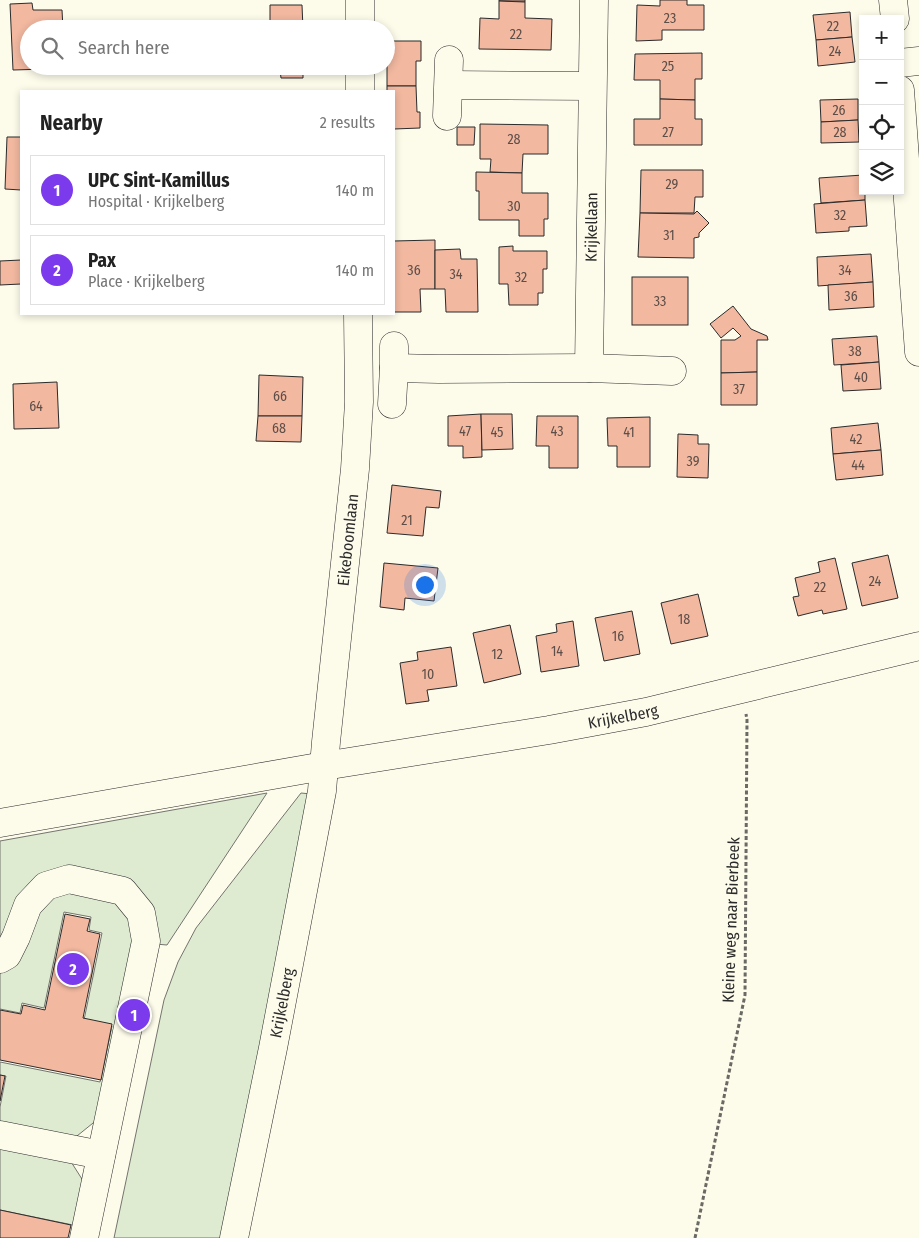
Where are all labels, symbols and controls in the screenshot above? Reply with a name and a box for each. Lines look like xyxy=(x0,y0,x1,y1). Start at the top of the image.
house number: 23 xyxy=(664,10,676,27)
map controls xyxy=(859,15,904,195)
button: + xyxy=(859,15,904,60)
house number: 22 xyxy=(827,18,839,35)
search box xyxy=(20,20,395,75)
house number: 22 xyxy=(510,26,522,43)
icon: search xyxy=(38,34,66,62)
text: Search here xyxy=(78,36,170,59)
house number: 24 xyxy=(829,43,842,60)
house number: 25 xyxy=(662,58,674,75)
button: − xyxy=(859,60,904,105)
house number: 26 xyxy=(832,102,846,119)
button: locate xyxy=(859,105,904,150)
text: Nearby xyxy=(40,110,102,136)
text: 2 results xyxy=(320,113,375,132)
house number: 27 xyxy=(662,124,674,141)
house number: 28 xyxy=(833,124,847,141)
house number: 28 xyxy=(507,131,521,148)
button: layers xyxy=(859,150,904,195)
text: UPC Sint-Kamillus xyxy=(88,169,229,192)
house number: 29 xyxy=(666,176,679,193)
text: 1 xyxy=(54,181,60,200)
text: 140 m xyxy=(336,181,374,200)
text: Hospital · Krijkelberg xyxy=(88,192,224,211)
street label: Krijkellaan xyxy=(581,192,601,262)
house number: 30 xyxy=(507,198,521,215)
house number: 32 xyxy=(834,207,846,224)
house number: 31 xyxy=(663,227,675,244)
text: Pax xyxy=(88,249,116,272)
text: 2 xyxy=(53,261,61,280)
text: 140 m xyxy=(336,261,374,280)
house number: 36 xyxy=(407,262,421,279)
house number: 34 xyxy=(838,262,852,279)
house number: 34 xyxy=(449,266,463,283)
house number: 32 xyxy=(515,269,527,286)
text: Place · Krijkelberg xyxy=(88,272,204,291)
house number: 36 xyxy=(844,288,858,305)
house number: 33 xyxy=(654,293,666,310)
house number: 38 xyxy=(848,343,862,360)
house number: 40 xyxy=(854,369,868,386)
house number: 37 xyxy=(733,381,745,398)
house number: 66 xyxy=(273,388,287,405)
house number: 64 xyxy=(29,398,43,415)
house number: 68 xyxy=(272,420,286,437)
house number: 47 xyxy=(459,423,471,440)
house number: 43 xyxy=(551,423,563,440)
house number: 45 xyxy=(490,424,504,441)
house number: 41 xyxy=(623,424,635,441)
house number: 42 xyxy=(850,431,862,448)
house number: 39 xyxy=(687,453,700,470)
house number: 44 xyxy=(851,457,865,474)
street label: Eikeboomlaan xyxy=(333,493,362,587)
house number: 21 xyxy=(401,512,413,529)
your location xyxy=(412,572,438,598)
house number: 24 xyxy=(869,573,882,590)
house number: 22 xyxy=(814,579,826,596)
house number: 18 xyxy=(678,611,690,628)
house number: 16 xyxy=(612,628,624,645)
house number: 14 xyxy=(551,643,563,660)
house number: 12 xyxy=(491,646,503,663)
house number: 10 xyxy=(422,666,434,683)
street label: Krijkelberg xyxy=(586,700,660,732)
street label: Kleine weg naar Bierbeek xyxy=(719,836,743,1003)
pin: 2 xyxy=(57,950,89,988)
street label: Krijkelberg xyxy=(266,966,298,1039)
pin: 1 xyxy=(118,996,150,1034)

